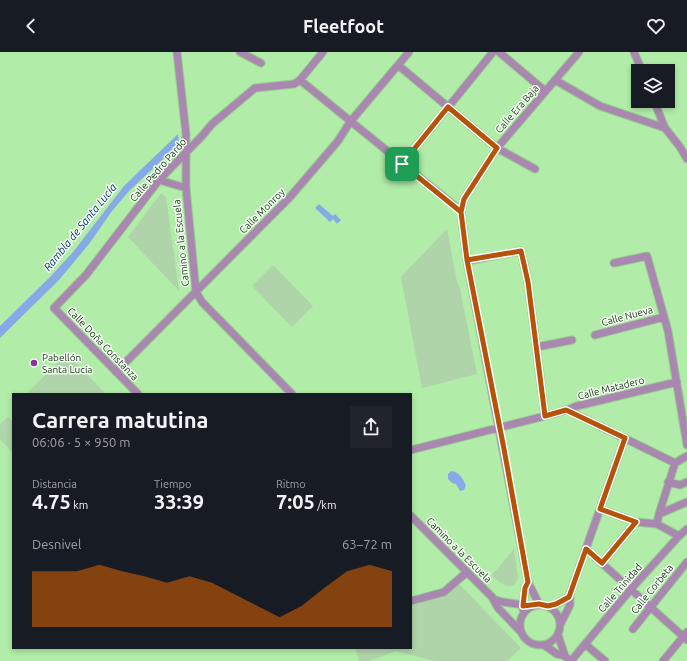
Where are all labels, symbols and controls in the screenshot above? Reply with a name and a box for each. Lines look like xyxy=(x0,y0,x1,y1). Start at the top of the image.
icon: back xyxy=(20,15,42,37)
icon: heart xyxy=(645,15,667,37)
text: Fleetfoot xyxy=(303,16,384,36)
map controls xyxy=(631,64,675,108)
button: layers xyxy=(631,64,675,108)
street label: Calle Era Baja xyxy=(493,83,541,135)
street label: Calle Pedro Pardo xyxy=(128,136,188,204)
pin xyxy=(385,147,419,181)
icon: arrive xyxy=(391,153,413,175)
water label: Rambla de Santa Lucía xyxy=(41,181,119,273)
street label: Calle Monroy xyxy=(237,186,287,236)
street label: Camino a la Escuela xyxy=(171,199,191,287)
street label: Calle Nueva xyxy=(600,304,654,328)
street label: Calle Doña Constanza xyxy=(65,305,141,383)
place label: Pabellón Santa Lucía xyxy=(42,352,92,375)
marker: Pabellón Santa Lucía xyxy=(29,358,39,368)
street label: Calle Matadero xyxy=(577,374,646,402)
button: share xyxy=(350,406,392,448)
text: Carrera matutina xyxy=(32,407,208,432)
text: 06:06 · 5 × 950 m xyxy=(32,435,131,449)
text: Distancia xyxy=(32,478,77,490)
text: Tiempo xyxy=(154,478,191,490)
text: Ritmo xyxy=(276,478,306,490)
text: 4.75 xyxy=(32,490,71,513)
text: 33:39 xyxy=(154,490,204,513)
text: 7:05 xyxy=(276,490,315,513)
text: km xyxy=(71,499,88,511)
text: /km xyxy=(315,499,336,511)
street label: Camino a la Escuela xyxy=(424,515,494,585)
text: Desnivel xyxy=(32,537,81,551)
text: 63–72 m xyxy=(342,537,392,551)
street label: Calle Trinidad xyxy=(596,561,644,615)
street label: Calle Corbeta xyxy=(629,562,675,616)

